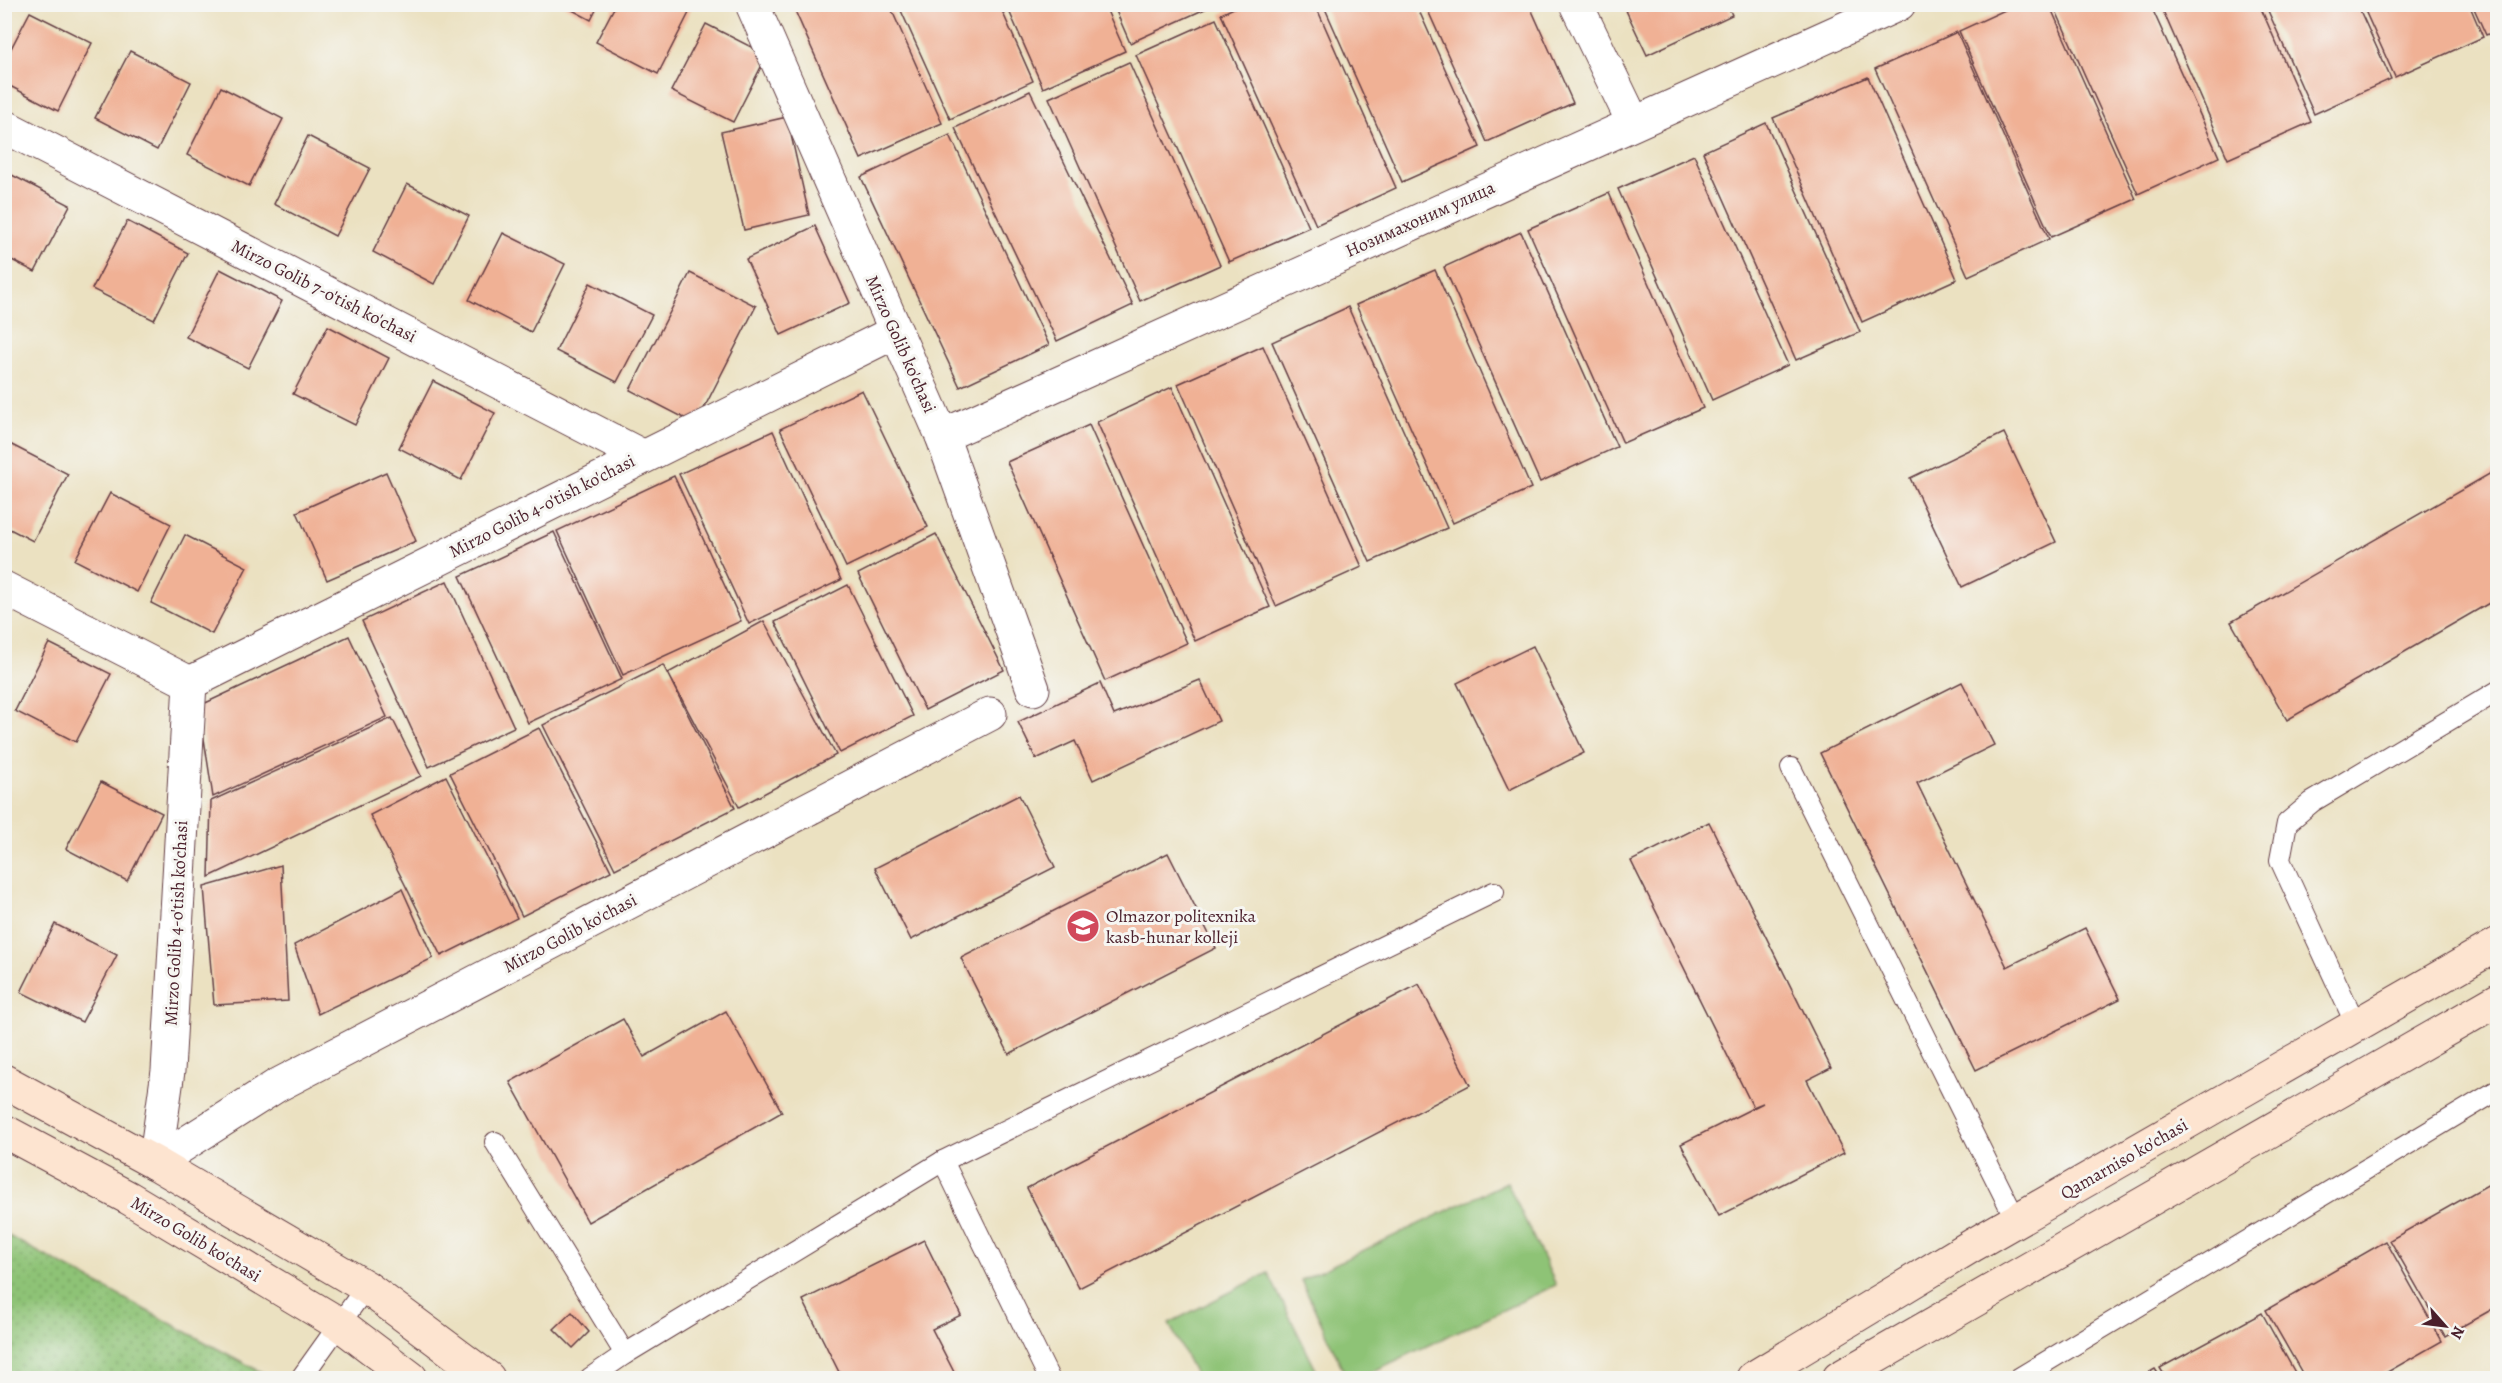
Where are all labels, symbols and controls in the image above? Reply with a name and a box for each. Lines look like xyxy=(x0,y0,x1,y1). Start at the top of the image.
street label: Нозимахоним улица xyxy=(1342,175,1499,263)
street label: Mirzo Golib 7-o'tish ko'chasi xyxy=(227,234,421,348)
street label: Mirzo Golib ko'chasi xyxy=(860,271,942,417)
street label: Mirzo Golib 4-o'tish ko'chasi xyxy=(445,449,639,563)
street label: Mirzo Golib 4-o'tish ko'chasi xyxy=(159,820,193,1026)
street label: Mirzo Golib ko'chasi xyxy=(499,888,641,978)
place label: Оlmazor politexnika kasb-hunar kolleji xyxy=(1106,904,1257,949)
school or university icon: Оlmazor politexnika kasb-hunar kolleji xyxy=(1065,908,1101,944)
street label: Qamarniso ko'chasi xyxy=(2056,1113,2192,1205)
street label: Mirzo Golib ko'chasi xyxy=(126,1191,266,1287)
north arrow xyxy=(2415,1296,2475,1356)
text: N xyxy=(2445,1322,2470,1343)

